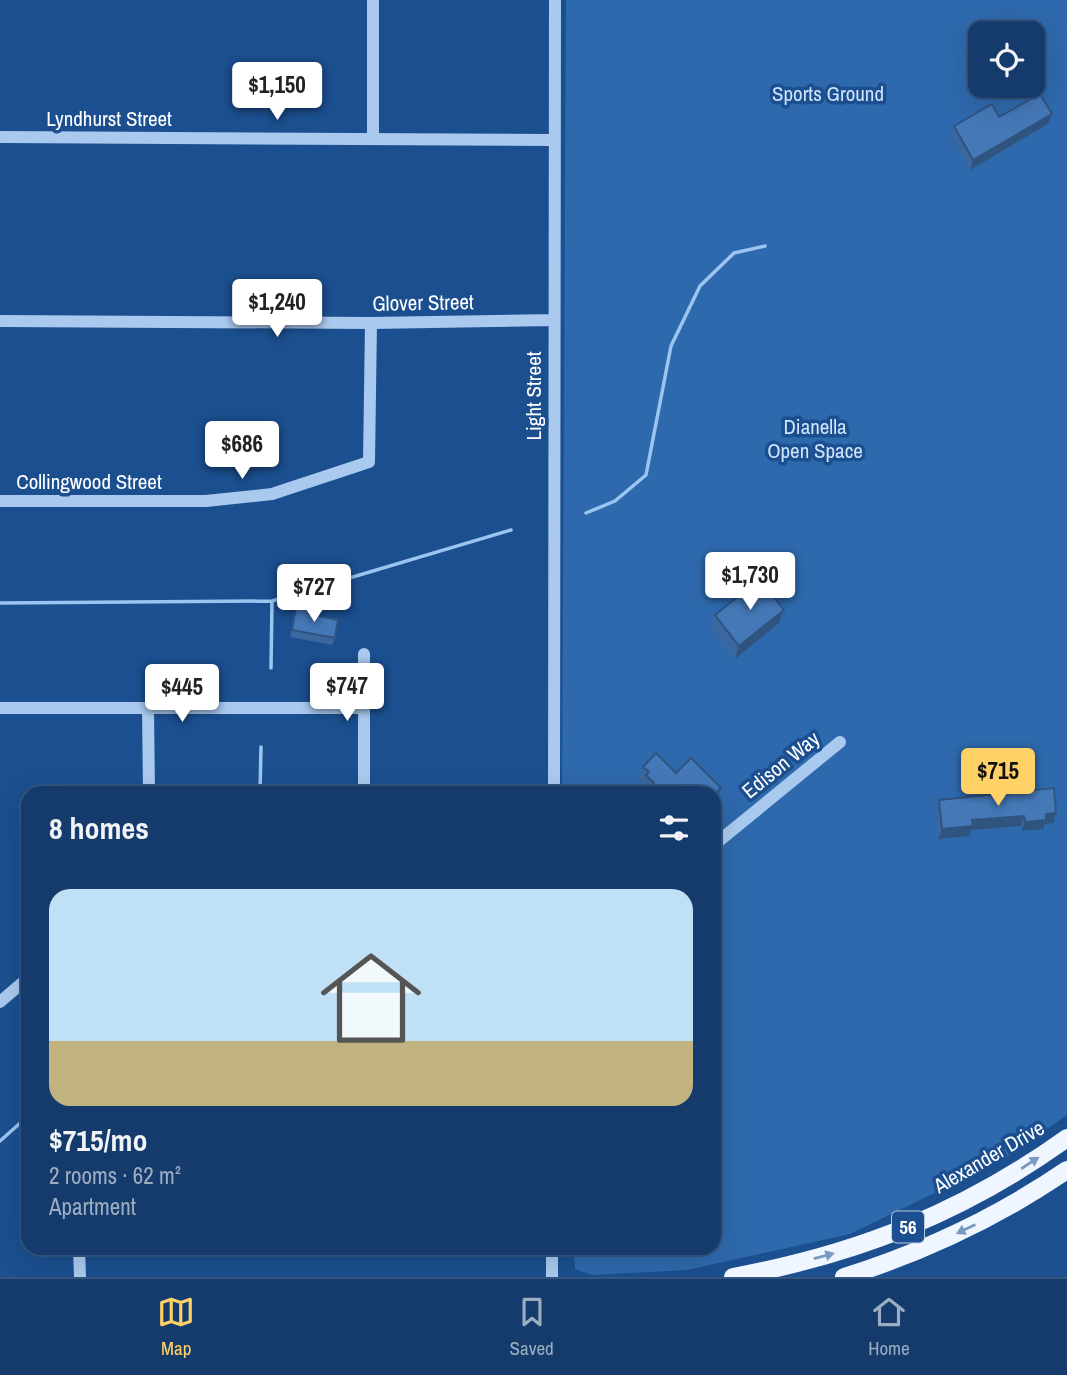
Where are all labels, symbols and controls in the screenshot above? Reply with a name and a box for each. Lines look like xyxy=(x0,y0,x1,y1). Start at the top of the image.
map controls xyxy=(968,21,1045,98)
button: locate xyxy=(968,21,1045,98)
pin: $1,150 xyxy=(220,62,334,122)
text: $1,150 xyxy=(248,69,306,100)
park label: Sports Ground xyxy=(772,79,884,108)
street label: Lyndhurst Street xyxy=(46,104,172,133)
pin: $1,240 xyxy=(220,280,334,339)
text: $1,240 xyxy=(248,286,306,317)
street label: Glover Street xyxy=(372,287,474,318)
street label: Light Street xyxy=(519,351,548,441)
park label: Dianella Open Space xyxy=(767,412,863,465)
pin: $686 xyxy=(201,421,283,481)
text: $686 xyxy=(221,428,263,459)
street label: Collingwood Street xyxy=(16,467,162,496)
pin: $1,730 xyxy=(693,552,807,612)
text: $1,730 xyxy=(721,559,779,590)
pin: $727 xyxy=(273,564,355,624)
text: $727 xyxy=(293,571,335,602)
pin: $445 xyxy=(141,664,223,724)
pin: $747 xyxy=(306,664,388,723)
text: $747 xyxy=(326,670,368,701)
text: $445 xyxy=(161,671,203,702)
street label: Edison Way xyxy=(736,724,826,805)
pin: $715 xyxy=(957,748,1039,808)
text: $715 xyxy=(977,755,1019,786)
text: 8 homes xyxy=(49,808,149,848)
icon: filters xyxy=(655,809,693,847)
icon: home xyxy=(308,935,434,1061)
street label: Alexander Drive xyxy=(927,1113,1049,1200)
text: $715/mo xyxy=(49,1120,147,1160)
one-way arrow xyxy=(1020,1157,1040,1170)
text: 2 rooms · 62 m² xyxy=(49,1160,181,1191)
text: Apartment xyxy=(49,1191,136,1222)
road number: 56 xyxy=(892,1212,924,1242)
one-way arrow xyxy=(956,1223,976,1234)
one-way arrow xyxy=(813,1251,834,1261)
tab: Map xyxy=(157,1293,195,1361)
tab: Saved xyxy=(510,1293,554,1361)
tab: Home xyxy=(868,1293,910,1361)

